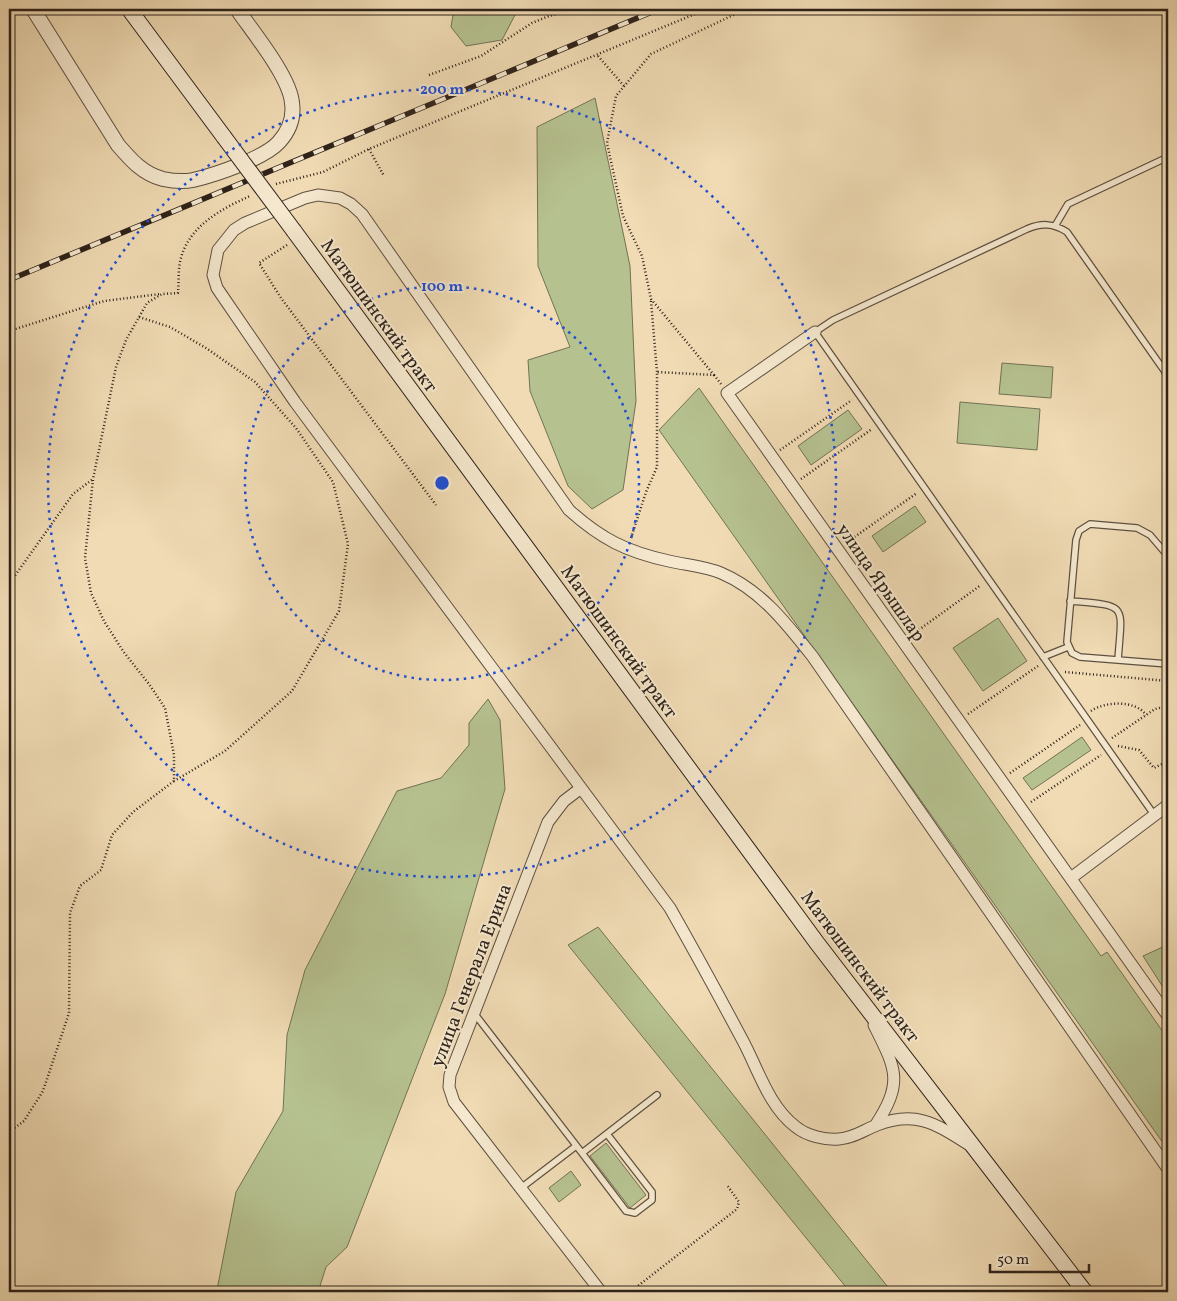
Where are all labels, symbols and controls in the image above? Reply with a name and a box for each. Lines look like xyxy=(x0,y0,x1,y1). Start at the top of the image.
text: 200 m xyxy=(420,80,464,101)
street label: Матюшинский тракт xyxy=(314,234,443,398)
text: 100 m xyxy=(421,277,464,298)
centre of rings xyxy=(433,474,451,492)
street label: улица Ярышлар xyxy=(830,519,931,648)
street label: Матюшинский тракт xyxy=(554,560,683,724)
street label: улица Генерала Ерина xyxy=(425,880,519,1071)
street label: Матюшинский тракт xyxy=(794,886,925,1049)
scale bar xyxy=(990,1241,1088,1273)
text: 50 m xyxy=(997,1250,1029,1271)

